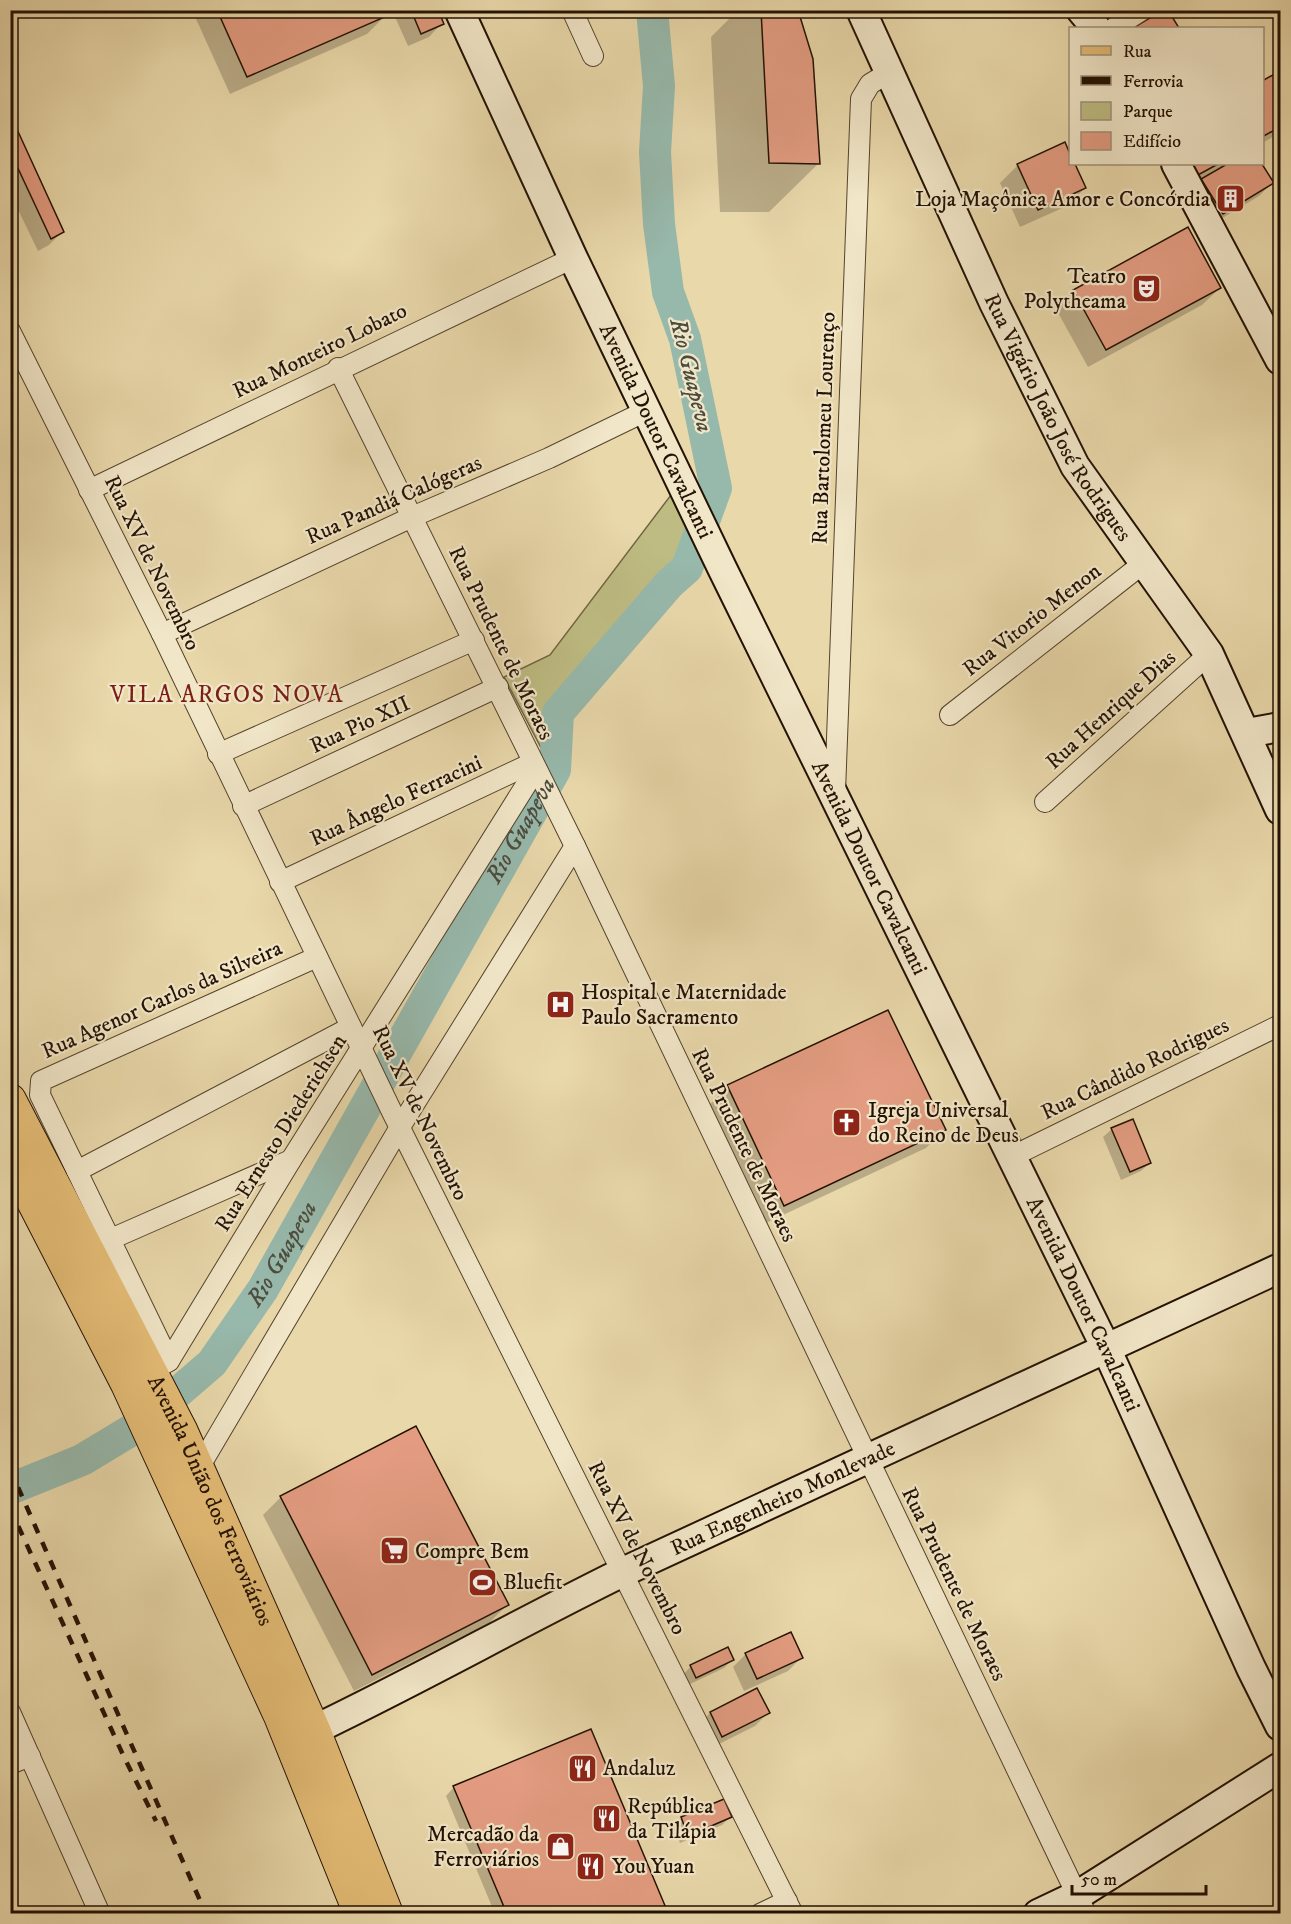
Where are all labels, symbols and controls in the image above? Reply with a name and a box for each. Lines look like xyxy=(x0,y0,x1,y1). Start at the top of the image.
legend xyxy=(1069,27,1264,165)
text: Rua xyxy=(1123,41,1152,63)
text: Ferrovia xyxy=(1123,71,1184,93)
text: Parque xyxy=(1123,101,1173,123)
text: Edifício xyxy=(1123,131,1181,153)
building icon: Loja Maçônica Amor e Concórdia xyxy=(1215,183,1247,215)
place label: Loja Maçônica Amor e Concórdia xyxy=(915,186,1211,213)
place label: Teatro Polytheama xyxy=(1023,263,1127,315)
theatre icon: Teatro Polytheama xyxy=(1131,273,1163,305)
street label: Rua Vigário João José Rodrigues xyxy=(978,289,1138,547)
street label: Rua Monteiro Lobato xyxy=(228,297,412,405)
street label: Rua Bartolomeu Lourenço xyxy=(806,311,842,545)
water label: Rio Guapeva xyxy=(662,314,720,435)
street label: Avenida Doutor Cavalcanti xyxy=(593,319,719,543)
street label: Rua Pandiá Calógeras xyxy=(302,449,486,551)
street label: Rua XV de Novembro xyxy=(98,471,206,655)
street label: Rua Prudente de Moraes xyxy=(442,542,560,744)
street label: Rua Vitorio Menon xyxy=(957,557,1107,682)
street label: Rua Henrique Dias xyxy=(1040,644,1182,776)
district label: VILA ARGOS NOVA xyxy=(109,680,344,710)
street label: Rua Pio XII xyxy=(306,690,414,760)
street label: Rua Ângelo Ferracini xyxy=(305,748,486,853)
street label: Avenida Doutor Cavalcanti xyxy=(805,756,934,979)
water label: Rio Guapeva xyxy=(479,773,562,890)
street label: Rua Agenor Carlos da Silveira xyxy=(38,935,287,1065)
place label: Hospital e Maternidade Paulo Sacramento xyxy=(581,979,787,1031)
hospital icon: Hospital e Maternidade Paulo Sacramento xyxy=(544,989,576,1021)
street label: Rua Cândido Rodrigues xyxy=(1037,1012,1233,1126)
street label: Rua XV de Novembro xyxy=(366,1021,474,1205)
street label: Rua Ernesto Diederichsen xyxy=(209,1029,353,1237)
street label: Rua Prudente de Moraes xyxy=(685,1044,803,1246)
place label: Igreja Universal do Reino de Deus xyxy=(868,1097,1019,1149)
church icon: Igreja Universal do Reino de Deus xyxy=(831,1107,863,1139)
street label: Avenida Doutor Cavalcanti xyxy=(1020,1192,1147,1416)
water label: Rio Guapeva xyxy=(240,1196,324,1314)
street label: Avenida União dos Ferroviários xyxy=(141,1371,280,1630)
street label: Rua Engenheiro Monlevade xyxy=(666,1435,899,1562)
street label: Rua XV de Novembro xyxy=(582,1457,692,1639)
street label: Rua Prudente de Moraes xyxy=(895,1483,1013,1685)
supermarket icon: Compre Bem xyxy=(378,1535,410,1567)
place label: Compre Bem xyxy=(415,1538,529,1565)
sports icon: Bluefit xyxy=(466,1566,498,1598)
place label: Bluefit xyxy=(503,1569,563,1596)
restaurant icon: Andaluz xyxy=(566,1752,598,1784)
place label: Andaluz xyxy=(603,1755,676,1782)
place label: República da Tilápia xyxy=(627,1793,717,1845)
restaurant icon: República da Tilápia xyxy=(590,1803,622,1835)
place label: Mercadão da Ferroviários xyxy=(427,1821,540,1873)
shop icon: Mercadão da Ferroviários xyxy=(544,1831,576,1863)
restaurant icon: You Yuan xyxy=(575,1850,607,1882)
place label: You Yuan xyxy=(612,1853,695,1880)
scale bar xyxy=(1072,1858,1206,1896)
text: 50 m xyxy=(1081,1869,1117,1891)

